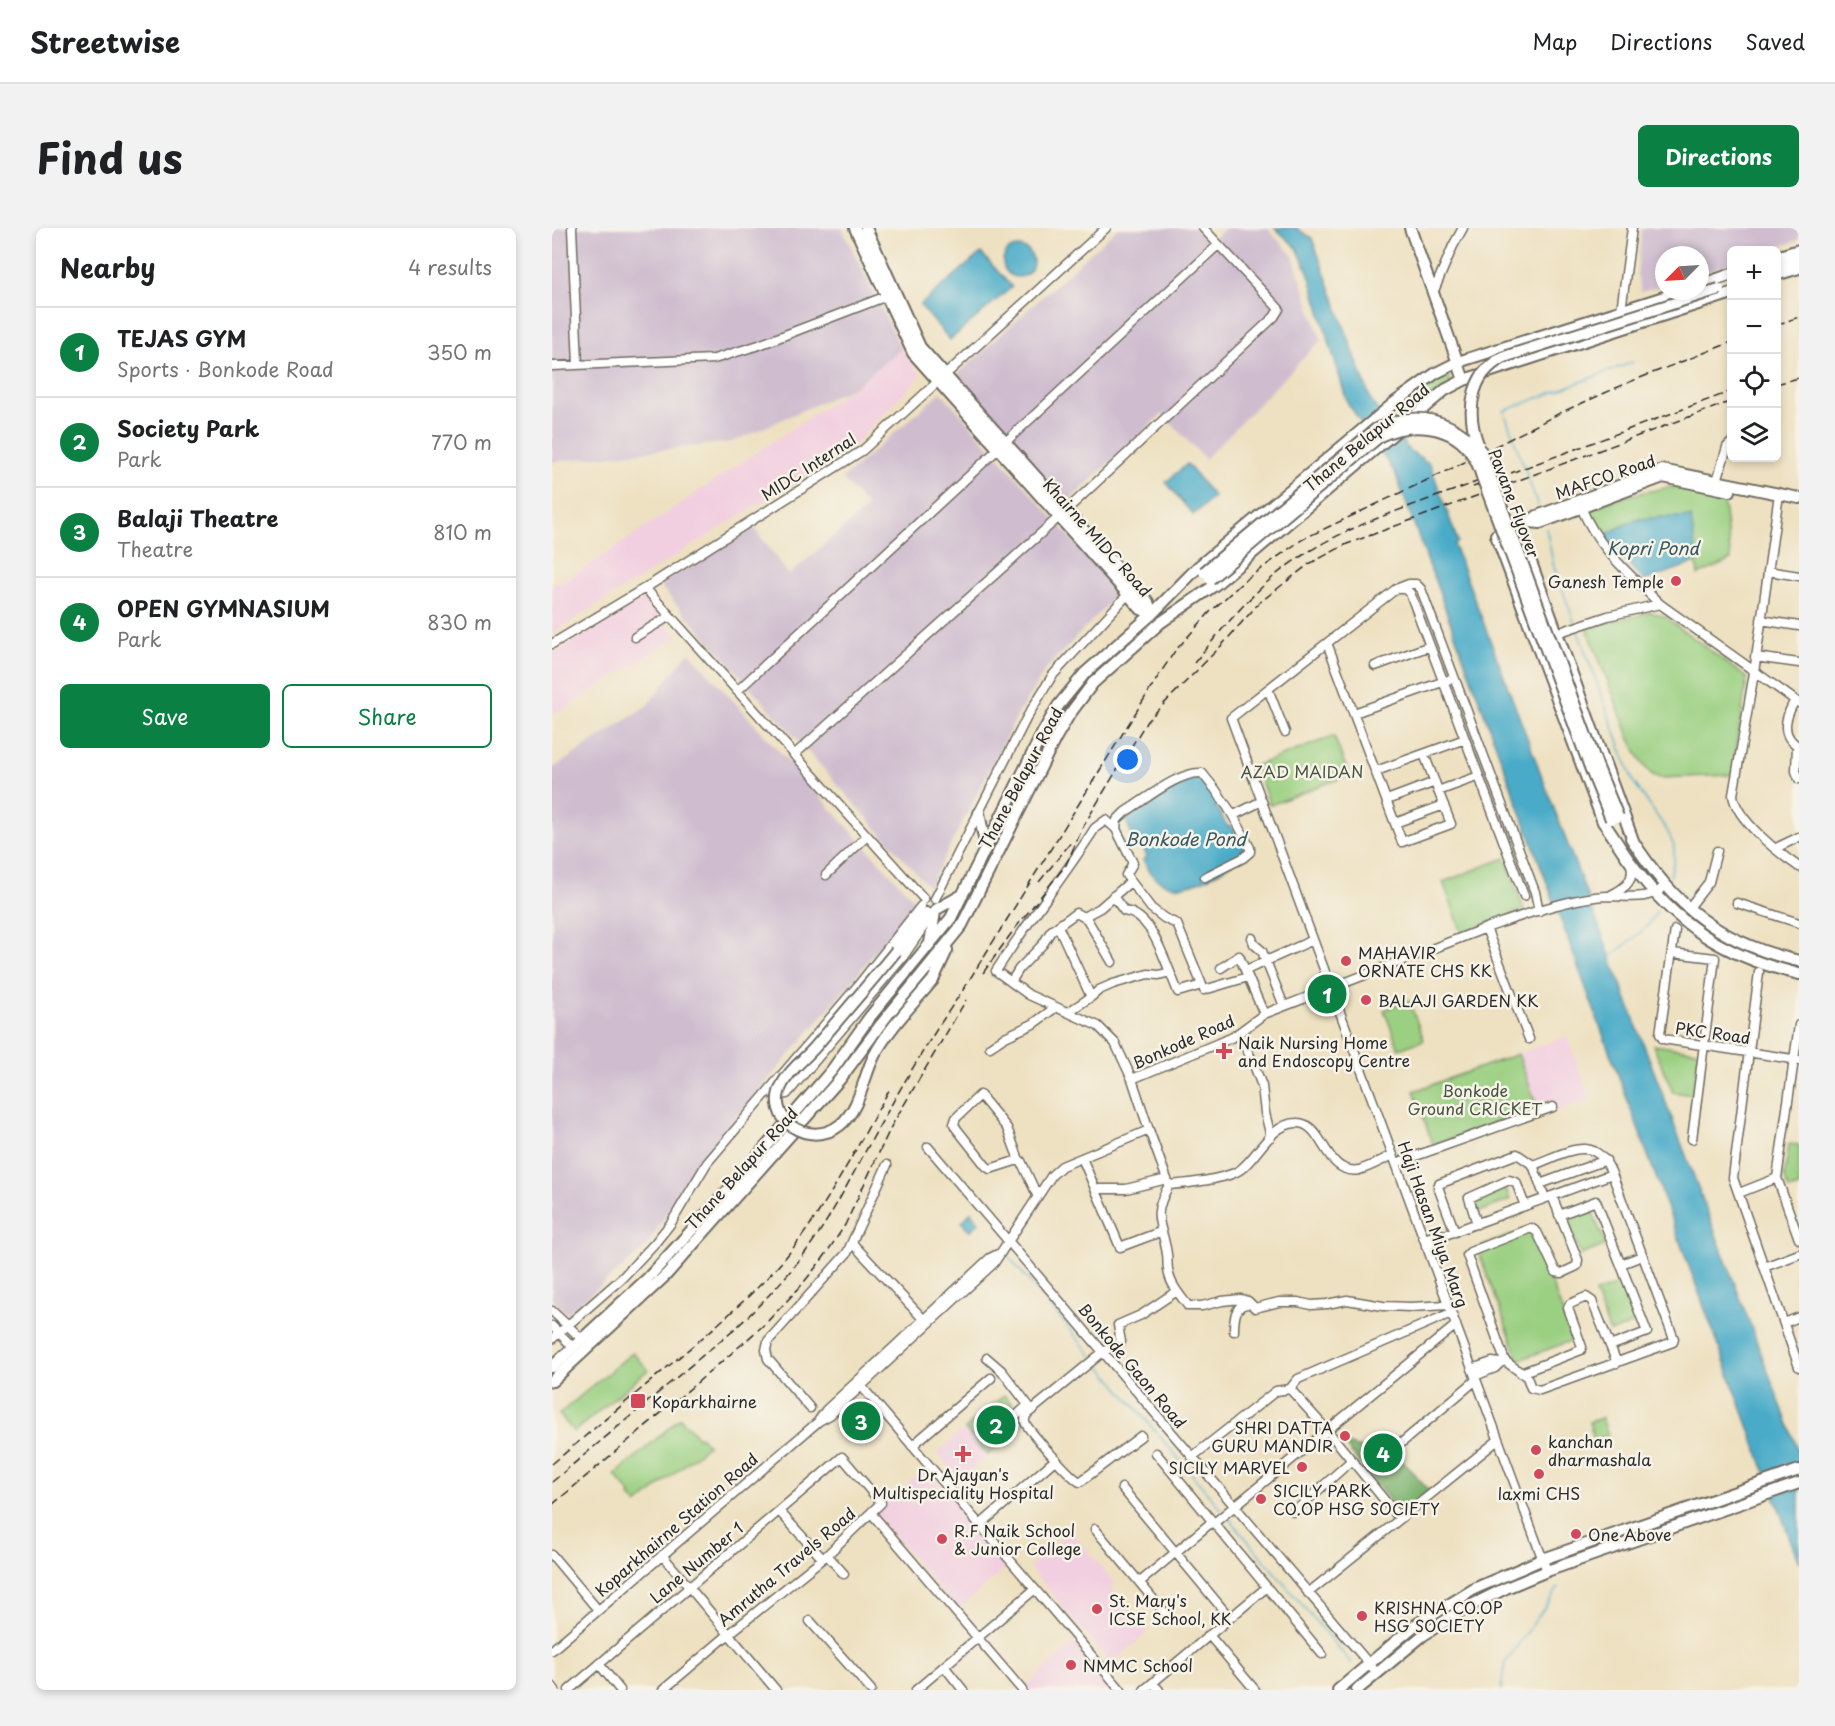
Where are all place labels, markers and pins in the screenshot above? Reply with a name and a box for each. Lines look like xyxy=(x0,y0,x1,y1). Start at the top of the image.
place label: Ganesh Temple xyxy=(1548,569,1664,593)
marker: Ganesh Temple xyxy=(1669,574,1683,588)
place label: MAHAVIR ORNATE CHS KK xyxy=(1358,940,1492,982)
marker: MAHAVIR ORNATE CHS KK xyxy=(1339,954,1353,968)
pin: 1 xyxy=(1308,972,1346,1017)
place label: BALAJI GARDEN KK xyxy=(1378,988,1539,1012)
marker: BALAJI GARDEN KK xyxy=(1359,993,1373,1007)
place label: Naik Nursing Home and Endoscopy Centre xyxy=(1238,1030,1410,1072)
marker: Naik Nursing Home and Endoscopy Centre xyxy=(1215,1042,1233,1060)
place label: Koparkhairne xyxy=(652,1389,757,1413)
marker: Koparkhairne xyxy=(629,1392,647,1410)
pin: 3 xyxy=(842,1398,880,1444)
pin: 2 xyxy=(976,1402,1016,1448)
place label: SHRI DATTA GURU MANDIR xyxy=(1211,1415,1333,1457)
marker: SHRI DATTA GURU MANDIR xyxy=(1338,1429,1352,1443)
place label: kanchan dharmashala xyxy=(1548,1429,1651,1471)
pin: 4 xyxy=(1364,1430,1402,1476)
marker: kanchan dharmashala xyxy=(1529,1443,1543,1457)
marker: Dr Ajayan's Multispeciality Hospital xyxy=(954,1445,972,1463)
place label: SICILY MARVEL xyxy=(1168,1455,1290,1479)
marker: SICILY MARVEL xyxy=(1295,1460,1309,1474)
place label: Dr Ajayan's Multispeciality Hospital xyxy=(872,1462,1054,1504)
marker: laxmi CHS xyxy=(1532,1467,1546,1481)
place label: SICILY PARK CO.OP HSG SOCIETY xyxy=(1273,1478,1440,1520)
place label: laxmi CHS xyxy=(1498,1481,1580,1505)
marker: SICILY PARK CO.OP HSG SOCIETY xyxy=(1254,1492,1268,1506)
place label: R.F Naik School & Junior College xyxy=(954,1518,1082,1560)
place label: One Above xyxy=(1588,1522,1671,1546)
marker: One Above xyxy=(1569,1527,1583,1541)
marker: R.F Naik School & Junior College xyxy=(935,1532,949,1546)
place label: St. Mary's ICSE School, KK xyxy=(1109,1588,1231,1630)
place label: KRISHNA CO.OP HSG SOCIETY xyxy=(1374,1595,1503,1637)
marker: St. Mary's ICSE School, KK xyxy=(1090,1602,1104,1616)
marker: KRISHNA CO.OP HSG SOCIETY xyxy=(1355,1609,1369,1623)
place label: NMMC School xyxy=(1083,1653,1193,1677)
marker: NMMC School xyxy=(1064,1658,1078,1672)

